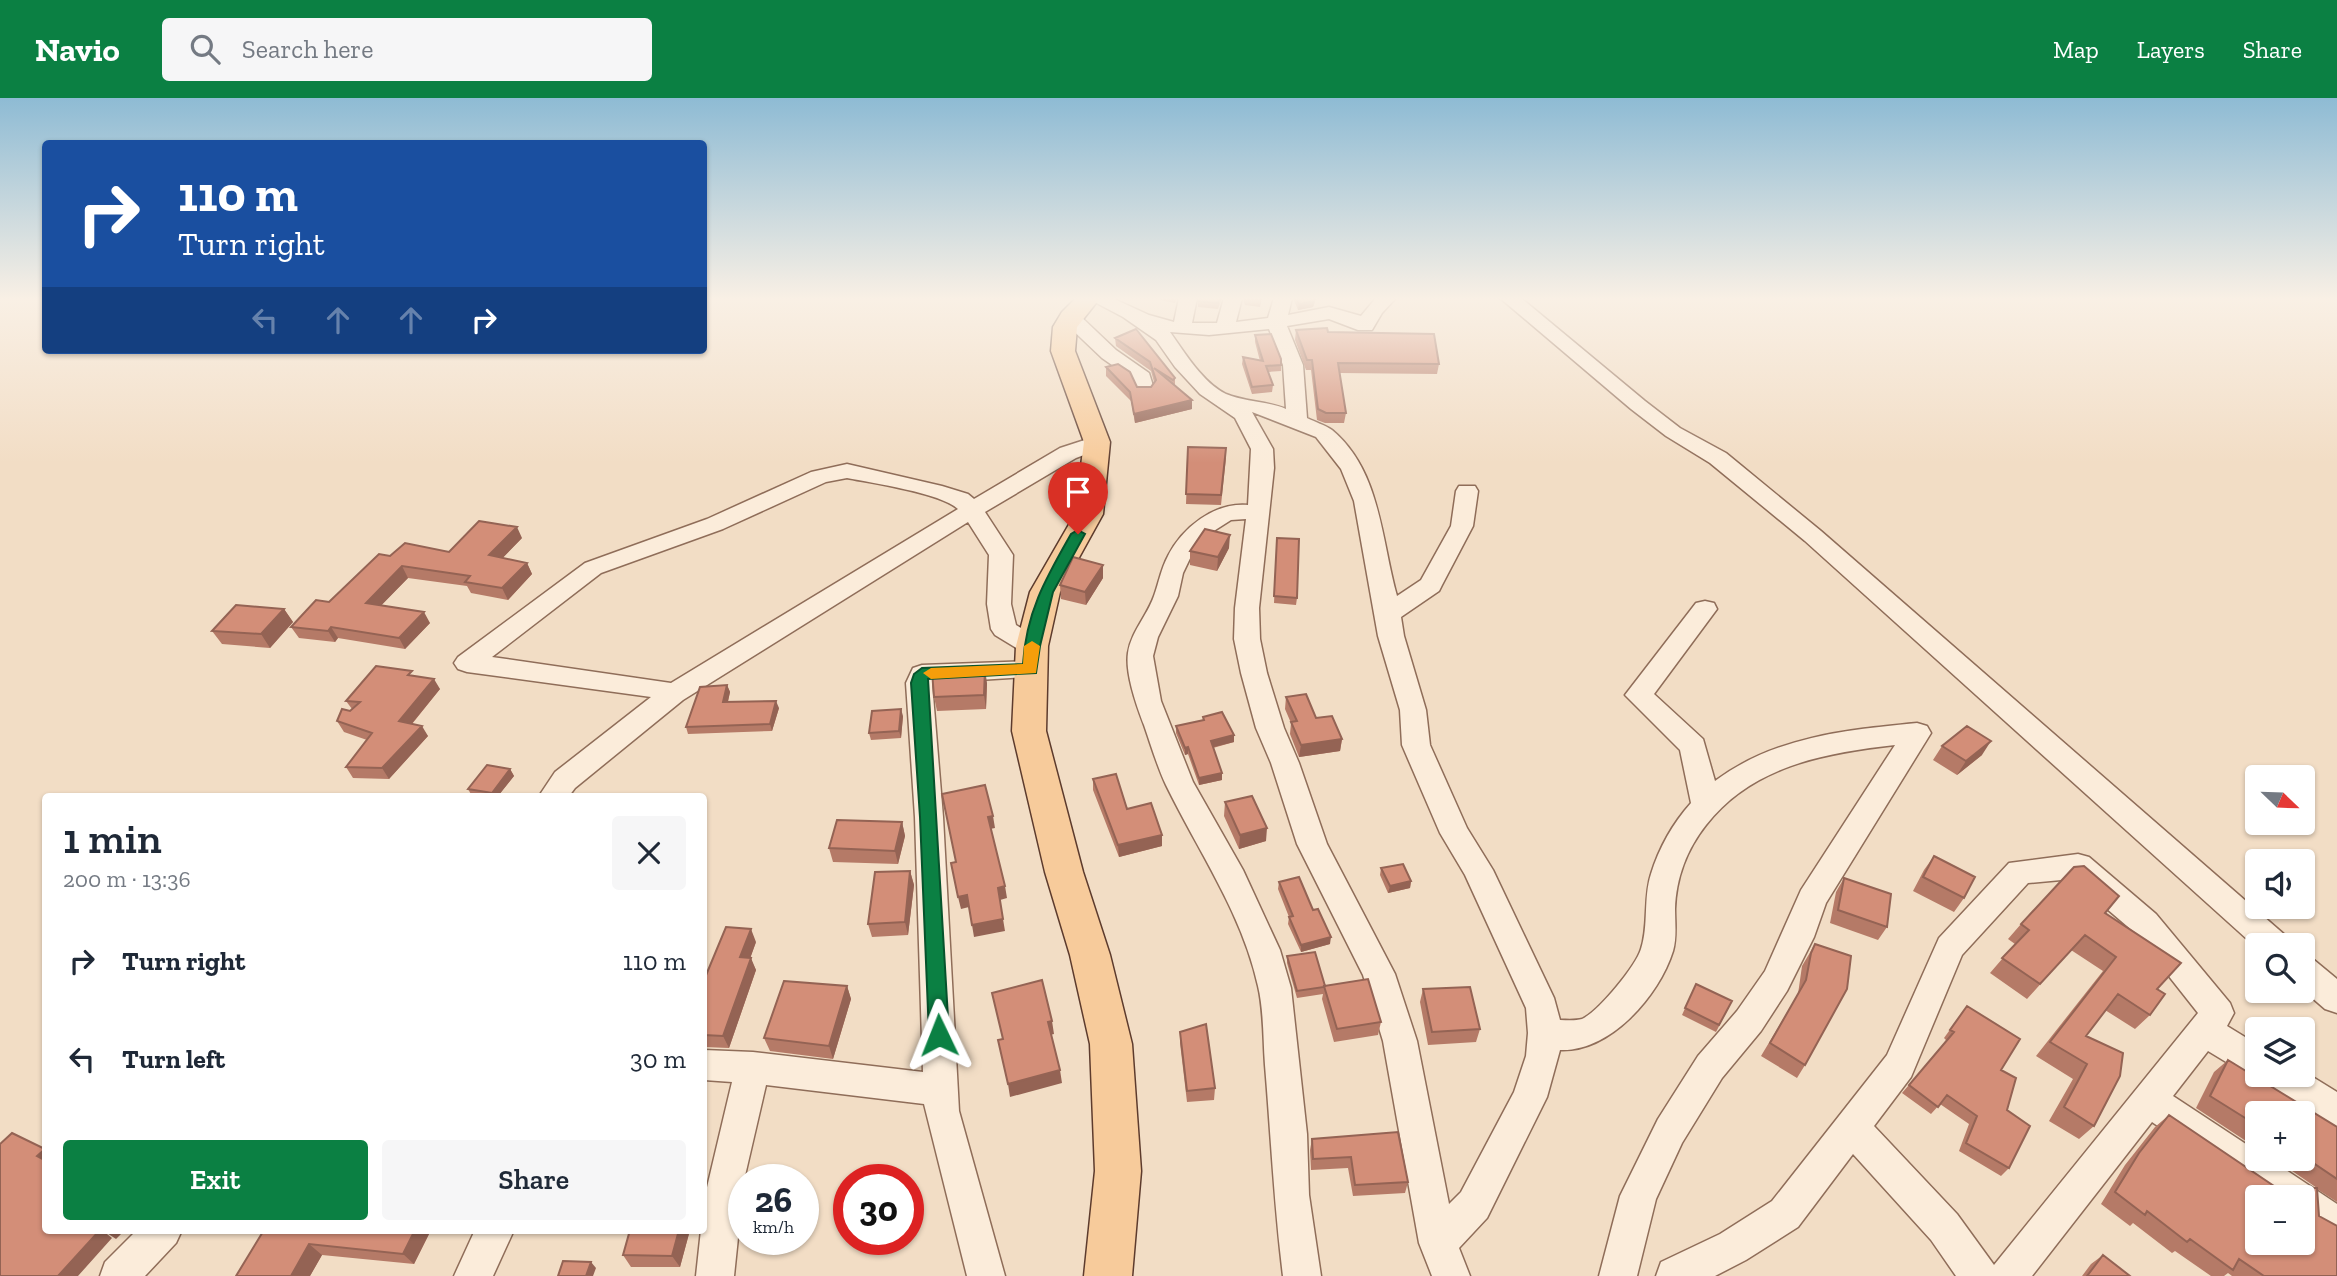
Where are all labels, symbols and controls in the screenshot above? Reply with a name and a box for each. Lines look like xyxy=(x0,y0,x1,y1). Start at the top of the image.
search box xyxy=(162,18,652,81)
text: Navio xyxy=(35,30,120,69)
icon: search xyxy=(186,30,224,68)
text: Search here xyxy=(242,33,374,65)
text: Map xyxy=(2053,35,2099,64)
text: Layers xyxy=(2137,35,2205,64)
text: Share xyxy=(2243,35,2302,64)
text: 110 m xyxy=(178,165,298,224)
icon: right xyxy=(63,168,154,259)
text: Turn right xyxy=(178,225,325,263)
icon: left xyxy=(246,301,284,339)
icon: ahead xyxy=(319,301,357,339)
icon: ahead xyxy=(392,301,430,339)
icon: right xyxy=(465,301,503,339)
pin xyxy=(1048,462,1108,534)
icon: arrive xyxy=(1059,473,1097,511)
north arrow xyxy=(2245,765,2315,835)
map controls xyxy=(2245,765,2315,1255)
text: 1 min xyxy=(63,813,162,864)
button: close xyxy=(612,816,686,890)
button: sound xyxy=(2245,849,2315,919)
text: 200 m · 13:36 xyxy=(63,865,191,893)
button: search xyxy=(2245,933,2315,1003)
icon: right xyxy=(63,942,101,980)
text: Turn right xyxy=(122,945,245,977)
text: 110 m xyxy=(623,945,686,977)
position arrow xyxy=(902,998,976,1072)
button: layers xyxy=(2245,1017,2315,1087)
icon: left xyxy=(63,1040,101,1078)
text: Turn left xyxy=(122,1043,225,1075)
text: 30 m xyxy=(630,1043,686,1075)
button: + xyxy=(2245,1101,2315,1171)
button: Exit xyxy=(63,1140,368,1220)
button: Share xyxy=(382,1140,686,1220)
speed limit sign: 30 xyxy=(833,1164,924,1255)
text: 26 xyxy=(755,1179,792,1221)
button: − xyxy=(2245,1185,2315,1255)
text: km/h xyxy=(753,1216,794,1238)

